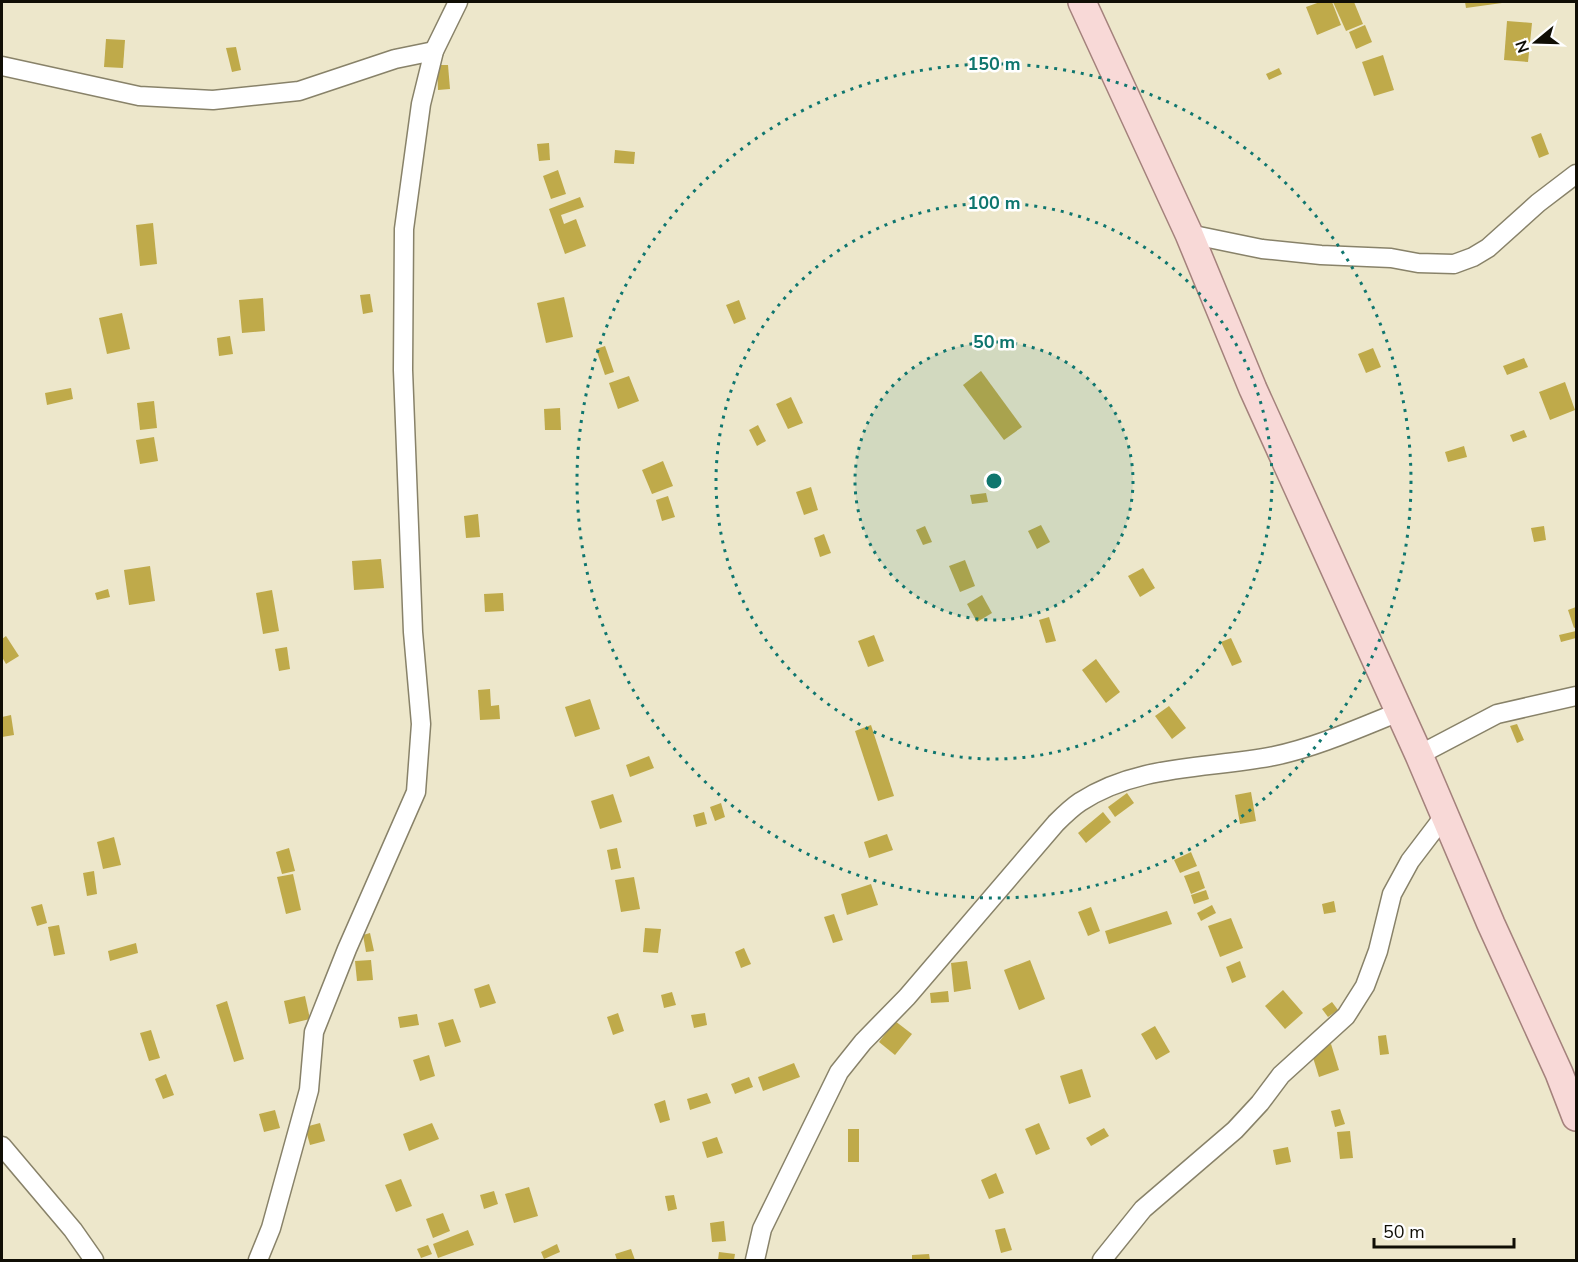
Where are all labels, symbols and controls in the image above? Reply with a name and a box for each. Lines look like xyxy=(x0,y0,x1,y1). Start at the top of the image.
north arrow xyxy=(1506,12,1566,72)
text: N xyxy=(1510,37,1535,56)
text: 150 m xyxy=(967,52,1021,76)
text: 100 m xyxy=(967,191,1021,215)
text: 50 m xyxy=(973,330,1015,354)
centre of rings xyxy=(984,471,1004,491)
scale bar xyxy=(1374,1211,1514,1249)
text: 50 m xyxy=(1383,1220,1425,1244)

